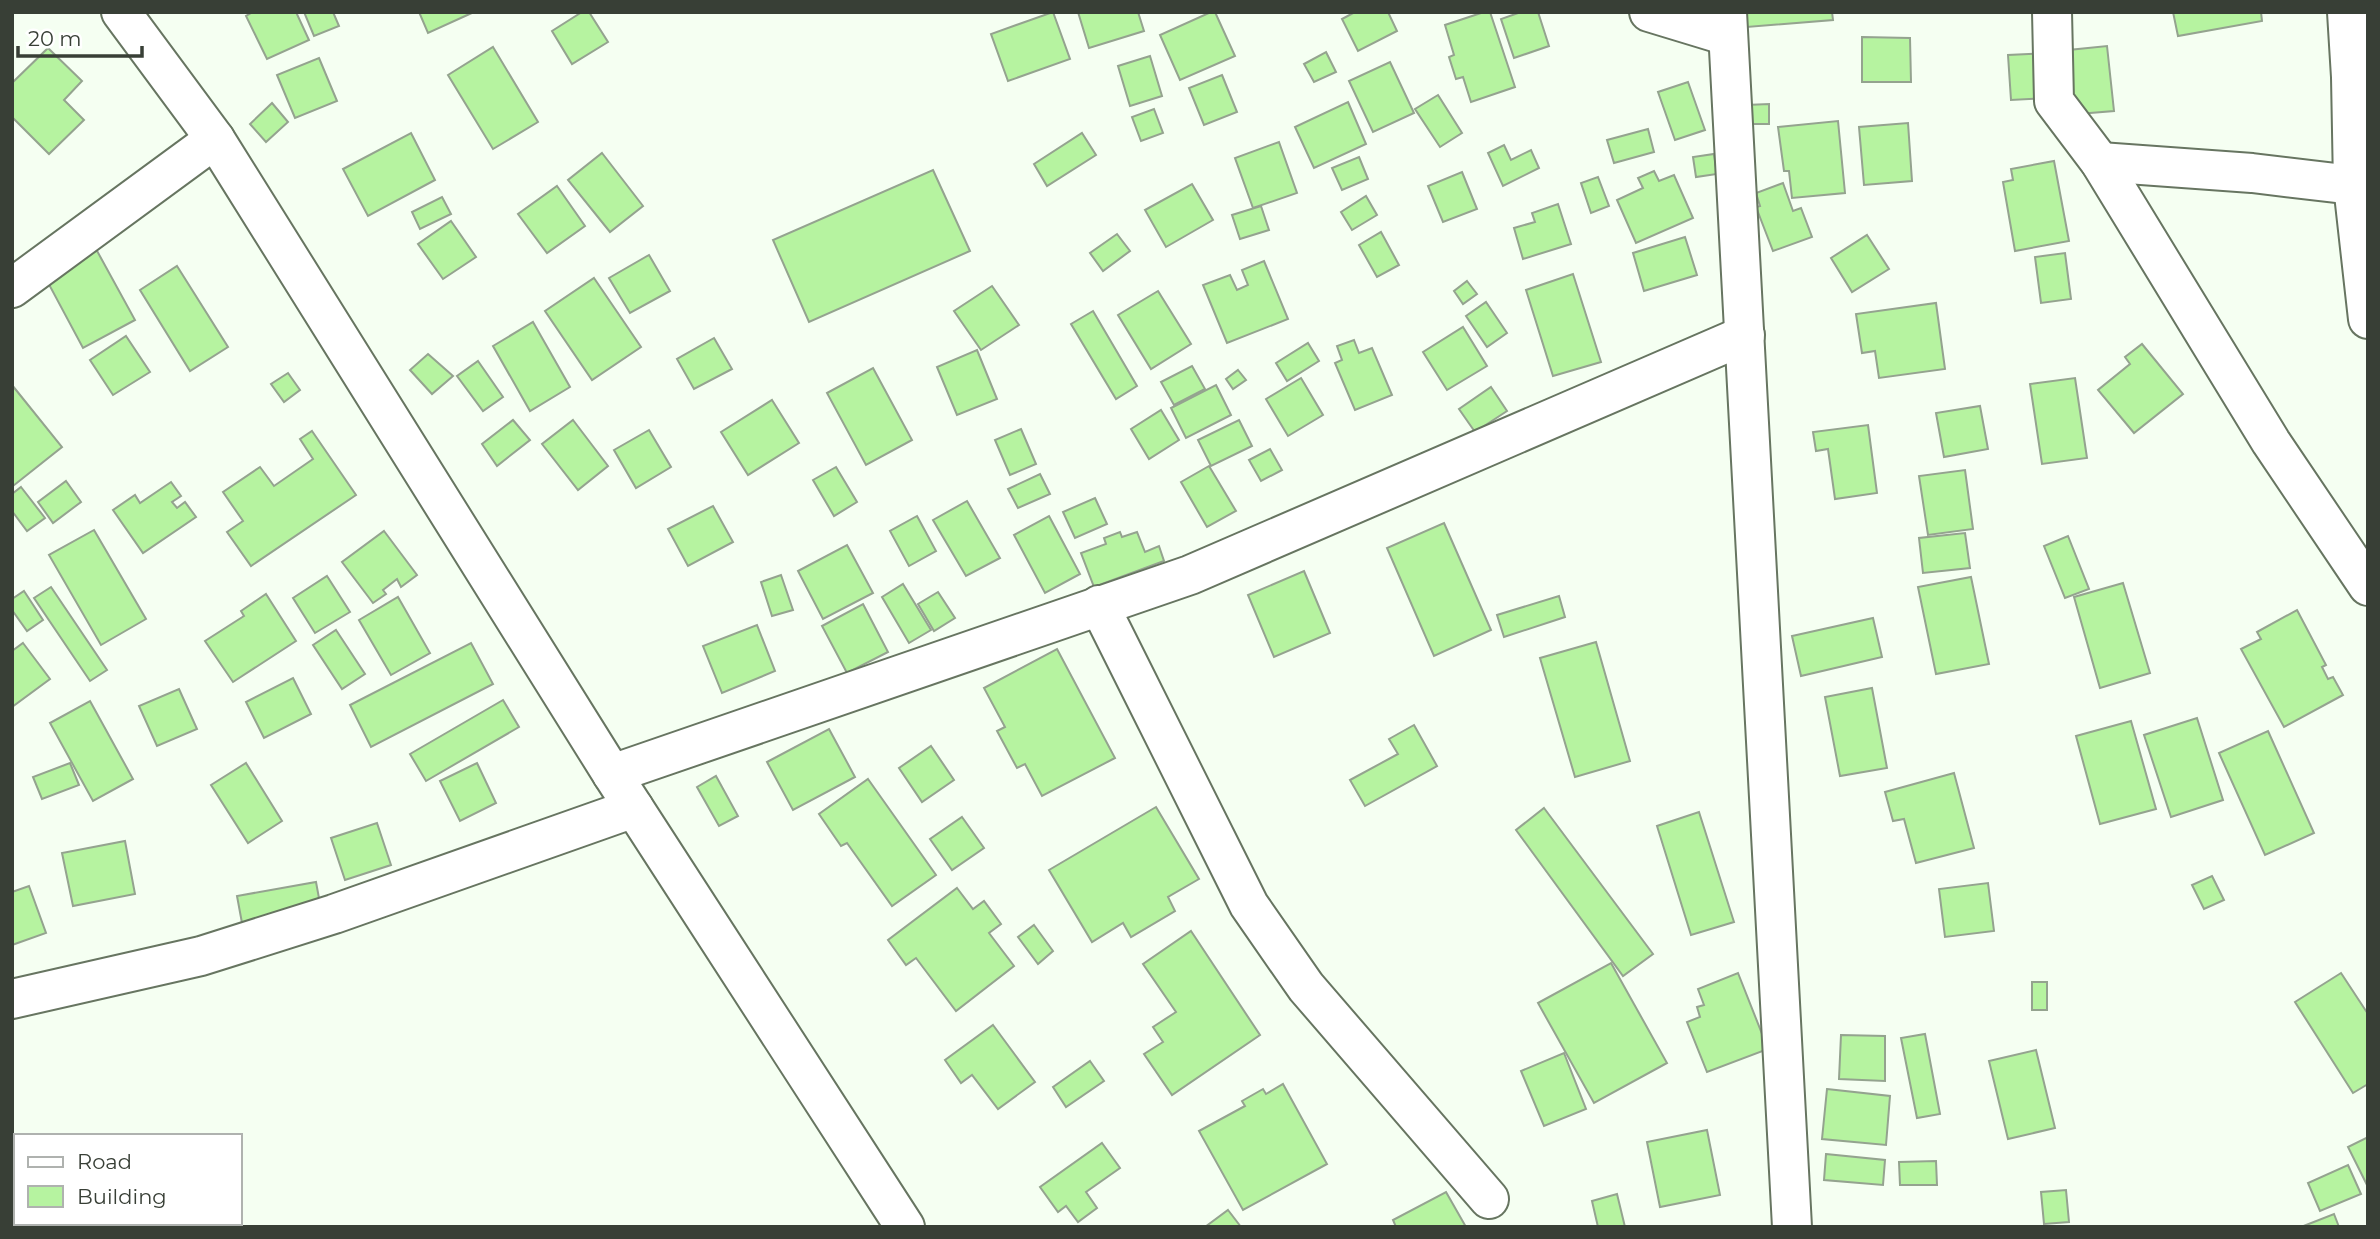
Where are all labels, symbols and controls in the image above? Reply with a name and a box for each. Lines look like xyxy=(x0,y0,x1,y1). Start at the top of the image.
scale bar xyxy=(18,14,142,58)
text: 20 m xyxy=(28,26,82,51)
legend xyxy=(14,1134,242,1225)
text: Road xyxy=(77,1149,132,1174)
text: Building xyxy=(77,1184,167,1209)

